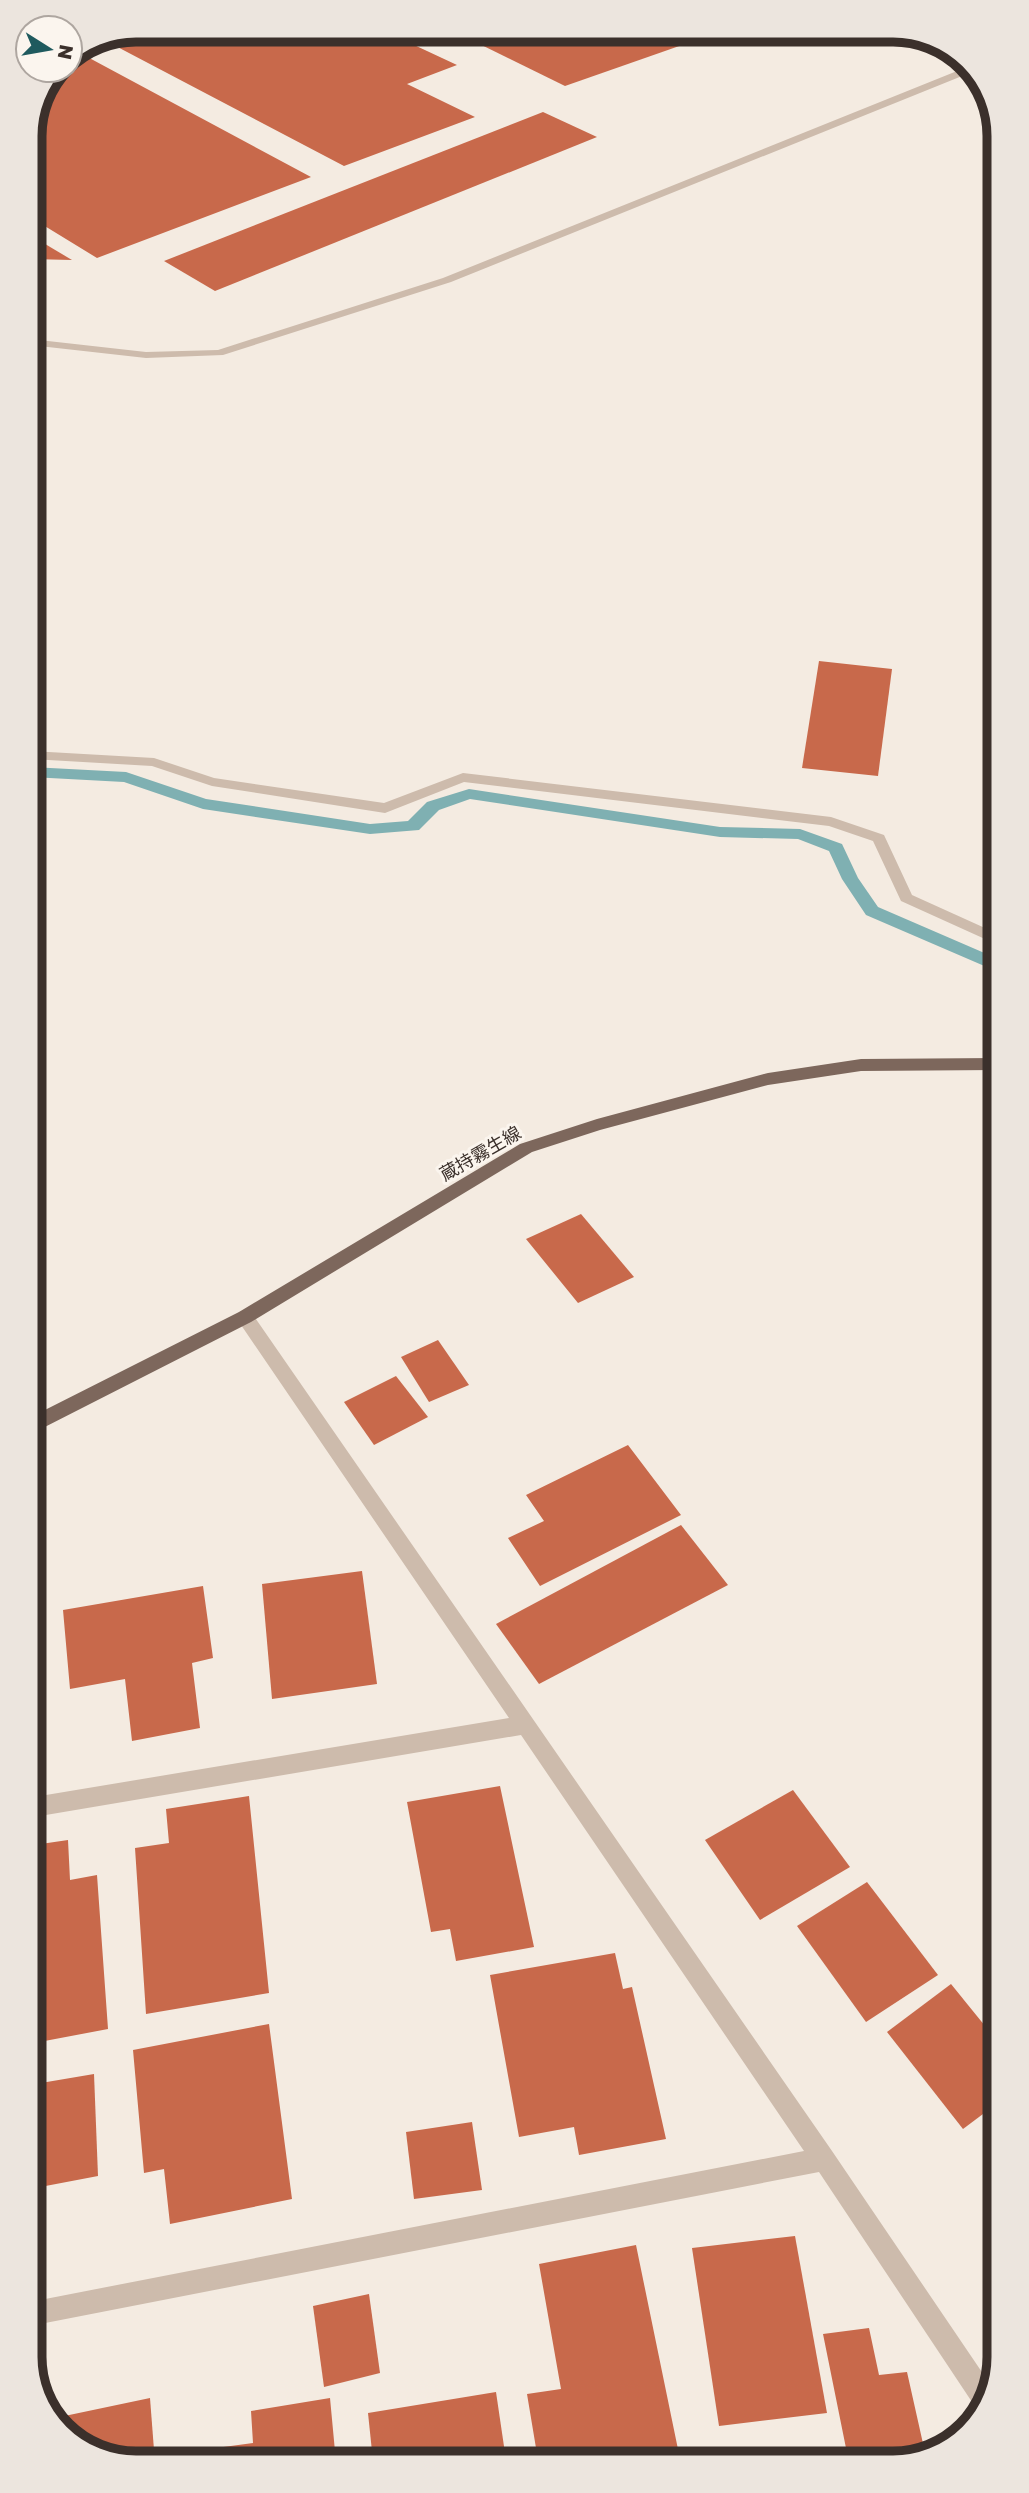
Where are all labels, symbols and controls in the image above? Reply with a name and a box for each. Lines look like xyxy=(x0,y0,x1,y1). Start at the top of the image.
north arrow xyxy=(14,14,84,84)
text: N xyxy=(54,43,79,62)
street label: 蔵持霧生線 xyxy=(436,1121,524,1185)

